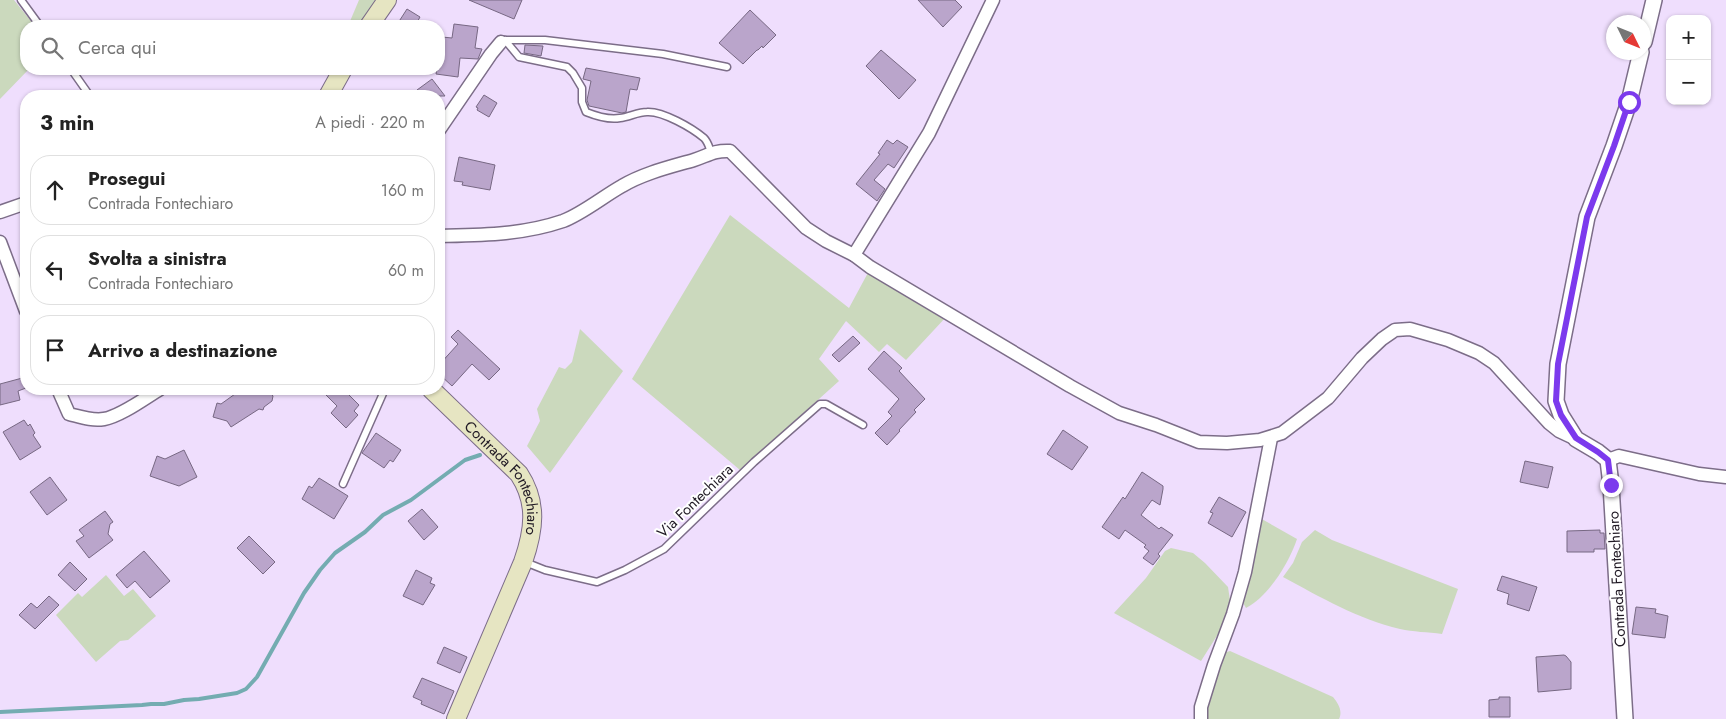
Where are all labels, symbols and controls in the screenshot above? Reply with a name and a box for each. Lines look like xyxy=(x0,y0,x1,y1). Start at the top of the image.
north arrow xyxy=(1606,15,1651,60)
map controls xyxy=(1666,15,1711,105)
button: + xyxy=(1666,15,1711,60)
search box xyxy=(20,20,445,75)
icon: search xyxy=(38,34,66,62)
text: Cerca qui xyxy=(78,34,157,61)
button: − xyxy=(1666,60,1711,105)
route start xyxy=(1618,91,1641,114)
text: 3 min xyxy=(40,108,94,138)
text: A piedi · 220 m xyxy=(315,111,425,134)
text: Prosegui xyxy=(88,165,166,192)
icon: ahead xyxy=(41,176,69,204)
text: 160 m xyxy=(381,179,424,202)
text: Contrada Fontechiaro xyxy=(88,192,233,215)
text: Svolta a sinistra xyxy=(88,245,227,272)
icon: left xyxy=(41,256,69,284)
text: 60 m xyxy=(388,259,424,282)
text: Contrada Fontechiaro xyxy=(88,272,233,295)
icon: arrive xyxy=(41,336,69,364)
text: Arrivo a destinazione xyxy=(88,337,277,364)
street label: Contrada Fontechiaro xyxy=(459,416,543,537)
street label: Via Fontechiara xyxy=(652,459,738,543)
route end xyxy=(1600,474,1623,497)
street label: Contrada Fontechiaro xyxy=(1602,510,1632,648)

